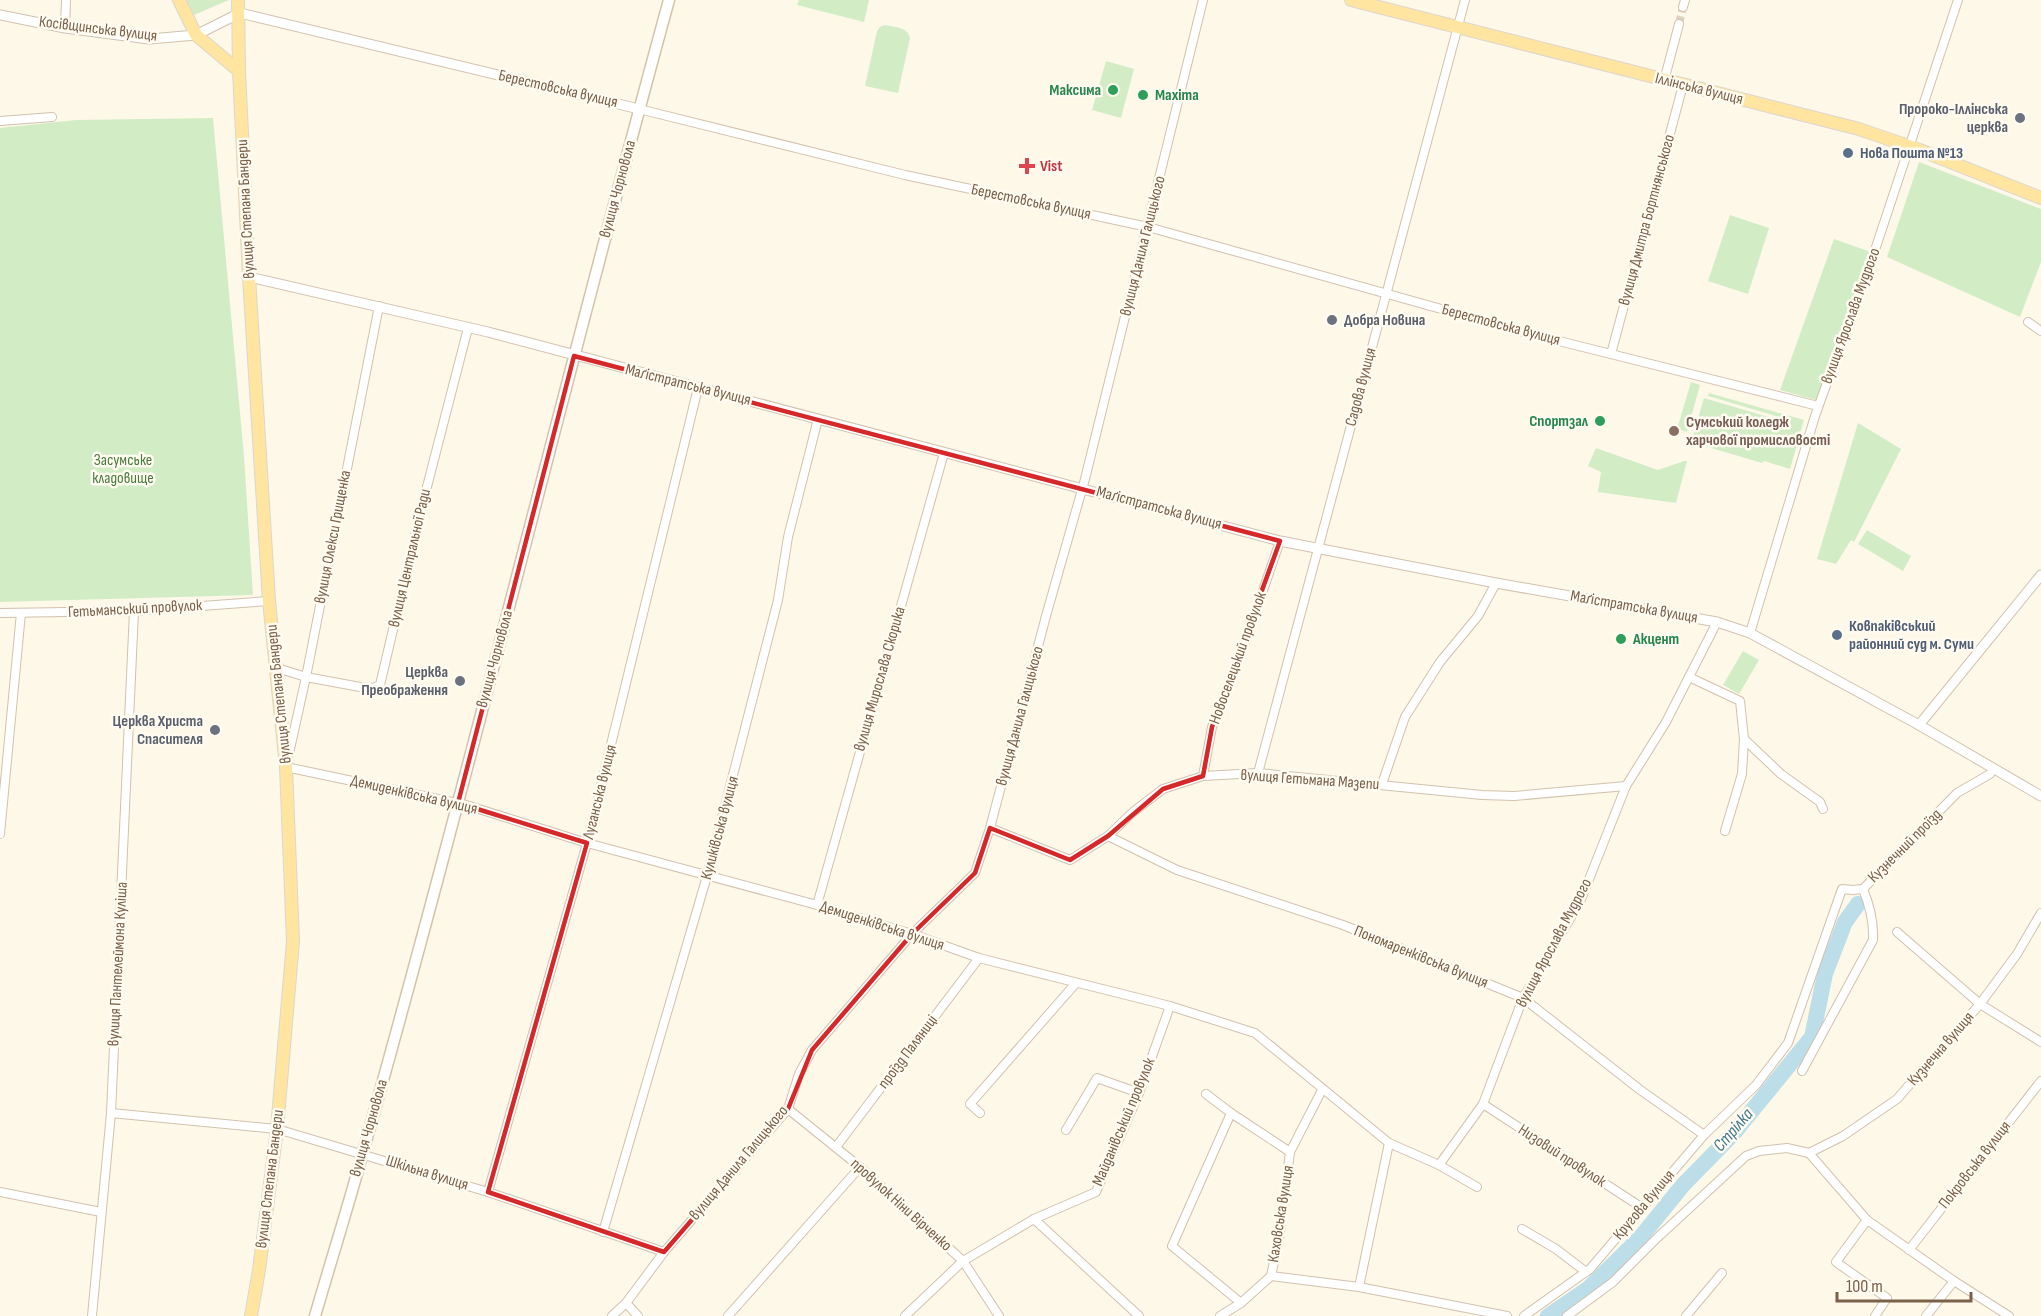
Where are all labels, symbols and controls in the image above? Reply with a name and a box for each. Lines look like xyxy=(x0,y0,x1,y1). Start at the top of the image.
street label: Косівщинська вулиця xyxy=(38,12,158,46)
street label: Берестовська вулиця xyxy=(497,66,619,112)
street label: Іллінська вулиця xyxy=(1653,69,1745,109)
place label: Максима xyxy=(1049,81,1101,100)
marker: Максима xyxy=(1106,83,1120,97)
place label: Maxima xyxy=(1155,86,1199,105)
marker: Maxima xyxy=(1136,88,1150,102)
place label: Пророко-Іллінська церква xyxy=(1899,100,2008,137)
marker: Пророко-Іллінська церква xyxy=(2013,111,2027,125)
street label: вулиця Дмитра Бортнянського xyxy=(1615,132,1679,308)
street label: вулиця Чорновола xyxy=(596,138,640,240)
street label: вулиця Степана Бандери xyxy=(233,139,259,279)
place label: Нова Пошта №13 xyxy=(1860,144,1963,163)
marker: Нова Пошта №13 xyxy=(1841,146,1855,160)
marker: Vist xyxy=(1018,157,1036,175)
place label: Vist xyxy=(1040,157,1063,176)
street label: вулиця Данила Галицького xyxy=(1116,174,1170,318)
street label: Берестовська вулиця xyxy=(969,180,1093,224)
street label: вулиця Ярослава Мудрого xyxy=(1818,246,1884,386)
street label: Берестовська вулиця xyxy=(1440,300,1562,350)
place label: Добра Новина xyxy=(1344,311,1425,330)
marker: Добра Новина xyxy=(1325,313,1339,327)
street label: Садова вулиця xyxy=(1341,346,1381,428)
street label: Маґістратська вулиця xyxy=(623,360,753,410)
place label: Спортзал xyxy=(1529,412,1589,431)
place label: Сумський коледж харчової промисловості xyxy=(1686,413,1830,450)
marker: Спортзал xyxy=(1593,414,1607,428)
marker: Сумський коледж харчової промисловості xyxy=(1667,424,1681,438)
park label: Засумське кладовище xyxy=(92,451,154,488)
street label: вулиця Олекси Грищенка xyxy=(311,469,355,605)
street label: Маґістратська вулиця xyxy=(1094,482,1224,534)
street label: вулиця Центральної Ради xyxy=(385,487,435,629)
street label: Маґістратська вулиця xyxy=(1569,586,1699,628)
street label: Новоселецький провулок xyxy=(1205,588,1271,727)
street label: Гетьманський провулок xyxy=(67,596,204,622)
street label: вулиця Мирослава Скорика xyxy=(850,605,910,753)
street label: вулиця Чорновола xyxy=(473,608,517,710)
place label: Ковпаківський районний суд м. Суми xyxy=(1849,617,1974,654)
street label: вулиця Степана Бандери xyxy=(262,624,296,764)
marker: Ковпаківський районний суд м. Суми xyxy=(1830,628,1844,642)
place label: Акцент xyxy=(1632,630,1679,649)
marker: Акцент xyxy=(1614,632,1628,646)
street label: вулиця Данила Галицького xyxy=(992,644,1048,788)
place label: Церква Преображення xyxy=(361,663,448,700)
marker: Церква Преображення xyxy=(453,674,467,688)
place label: Церква Христа Спасителя xyxy=(113,712,203,749)
marker: Церква Христа Спасителя xyxy=(208,723,222,737)
street label: Луганська вулиця xyxy=(579,743,621,842)
street label: вулиця Гетьмана Мазепи xyxy=(1240,766,1380,794)
street label: Демиденківська вулиця xyxy=(349,771,479,819)
street label: Куликівська вулиця xyxy=(697,774,743,882)
street label: Кузнечний проїзд xyxy=(1864,805,1946,887)
street label: вулиця Ярослава Мудрого xyxy=(1512,875,1596,1011)
street label: вулиця Пантелеймона Куліша xyxy=(104,881,132,1047)
street label: Демиденківська вулиця xyxy=(817,897,947,955)
street label: Пономаренківська вулиця xyxy=(1351,921,1491,993)
street label: Кузнечна вулиця xyxy=(1904,1008,1978,1090)
street label: проїзд Паляниці xyxy=(874,1011,942,1093)
street label: Майданівський провулок xyxy=(1088,1054,1160,1189)
street label: вулиця Чорновола xyxy=(346,1077,392,1179)
street label: вулиця Данила Галицького xyxy=(686,1102,792,1224)
water label: Стрілка xyxy=(1709,1104,1758,1156)
street label: вулиця Степана Бандери xyxy=(252,1109,288,1249)
street label: Покровська вулиця xyxy=(1935,1117,2015,1213)
street label: Низовий провулок xyxy=(1515,1121,1610,1192)
street label: Шкільна вулиця xyxy=(384,1151,470,1195)
street label: провулок Ніни Вірченко xyxy=(847,1155,955,1255)
street label: Каховська вулиця xyxy=(1264,1164,1298,1264)
street label: Кругова вулиця xyxy=(1609,1166,1679,1244)
scale bar xyxy=(1837,1265,1970,1303)
text: 100 m xyxy=(1846,1276,1883,1297)

